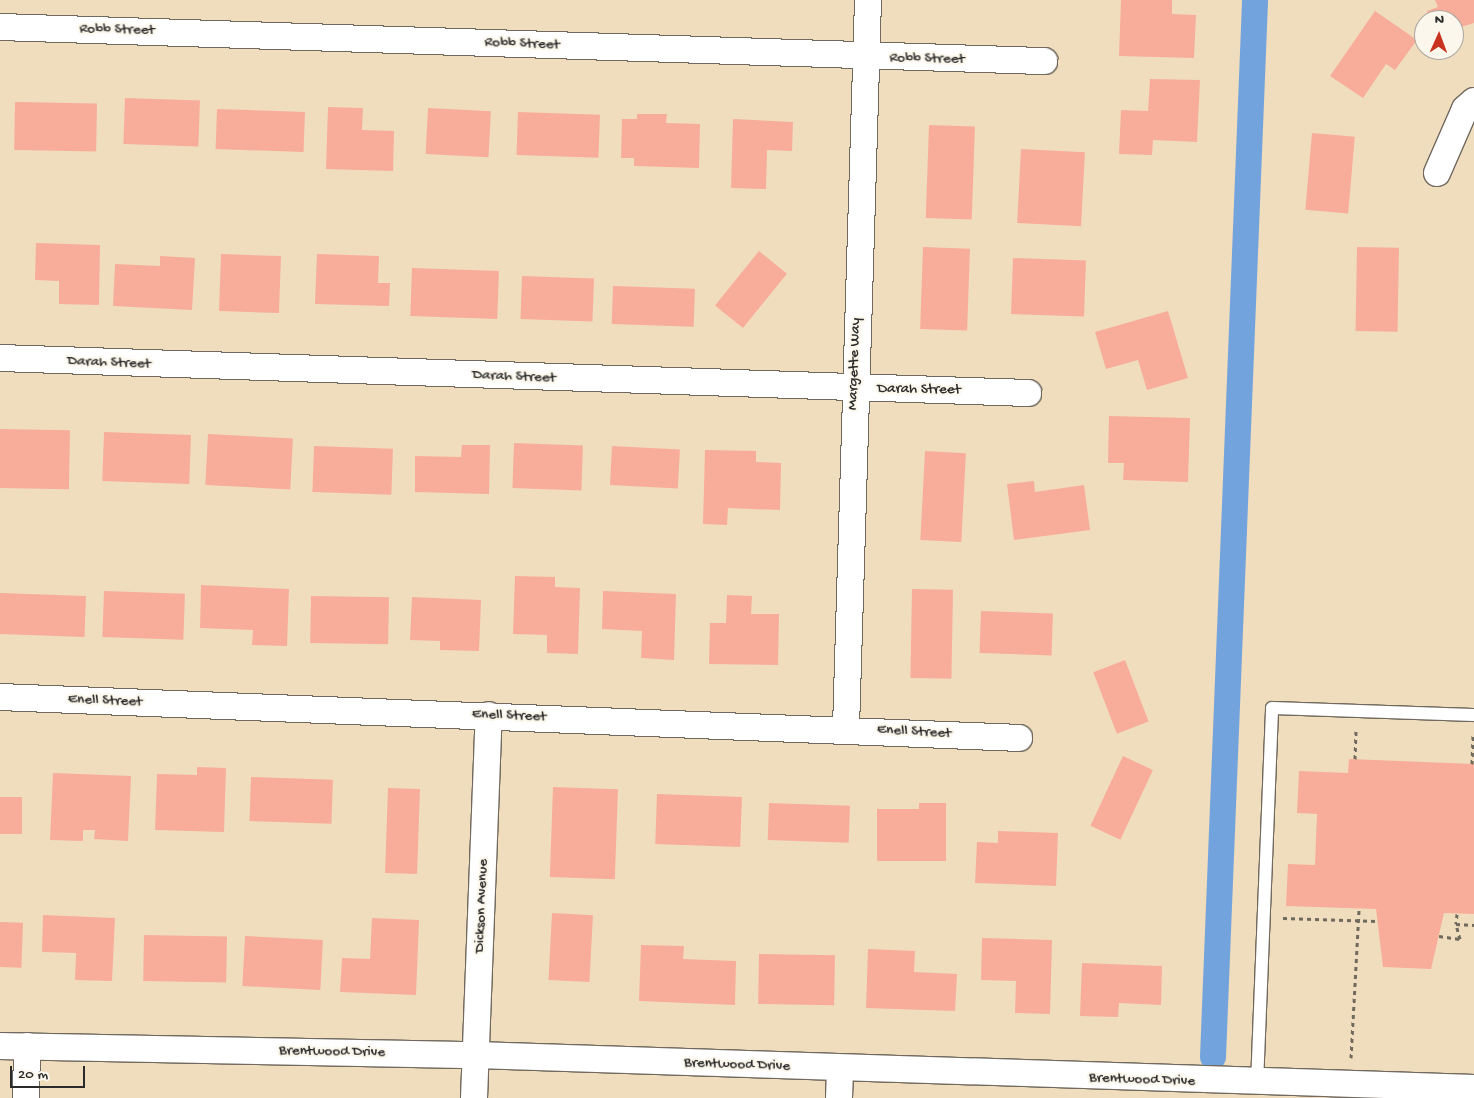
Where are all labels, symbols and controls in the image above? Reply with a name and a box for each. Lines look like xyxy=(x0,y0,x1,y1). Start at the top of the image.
north arrow xyxy=(1414,10,1464,60)
text: N xyxy=(1435,12,1444,29)
street label: Robb Street xyxy=(79,20,155,40)
street label: Robb Street xyxy=(484,34,560,54)
street label: Robb Street xyxy=(889,49,965,69)
street label: Margette Way xyxy=(844,318,866,410)
street label: Darah Street xyxy=(67,353,151,373)
street label: Darah Street xyxy=(472,367,556,387)
street label: Darah Street xyxy=(877,380,961,400)
street label: Enell Street xyxy=(68,691,142,711)
street label: Enell Street xyxy=(472,706,546,726)
street label: Enell Street xyxy=(876,721,952,743)
street label: Dickson Avenue xyxy=(471,859,493,953)
street label: Brentwood Drive xyxy=(279,1042,385,1062)
street label: Brentwood Drive xyxy=(684,1054,790,1076)
scale bar xyxy=(12,1056,88,1088)
text: 20 m xyxy=(18,1066,48,1084)
street label: Brentwood Drive xyxy=(1089,1069,1195,1091)

